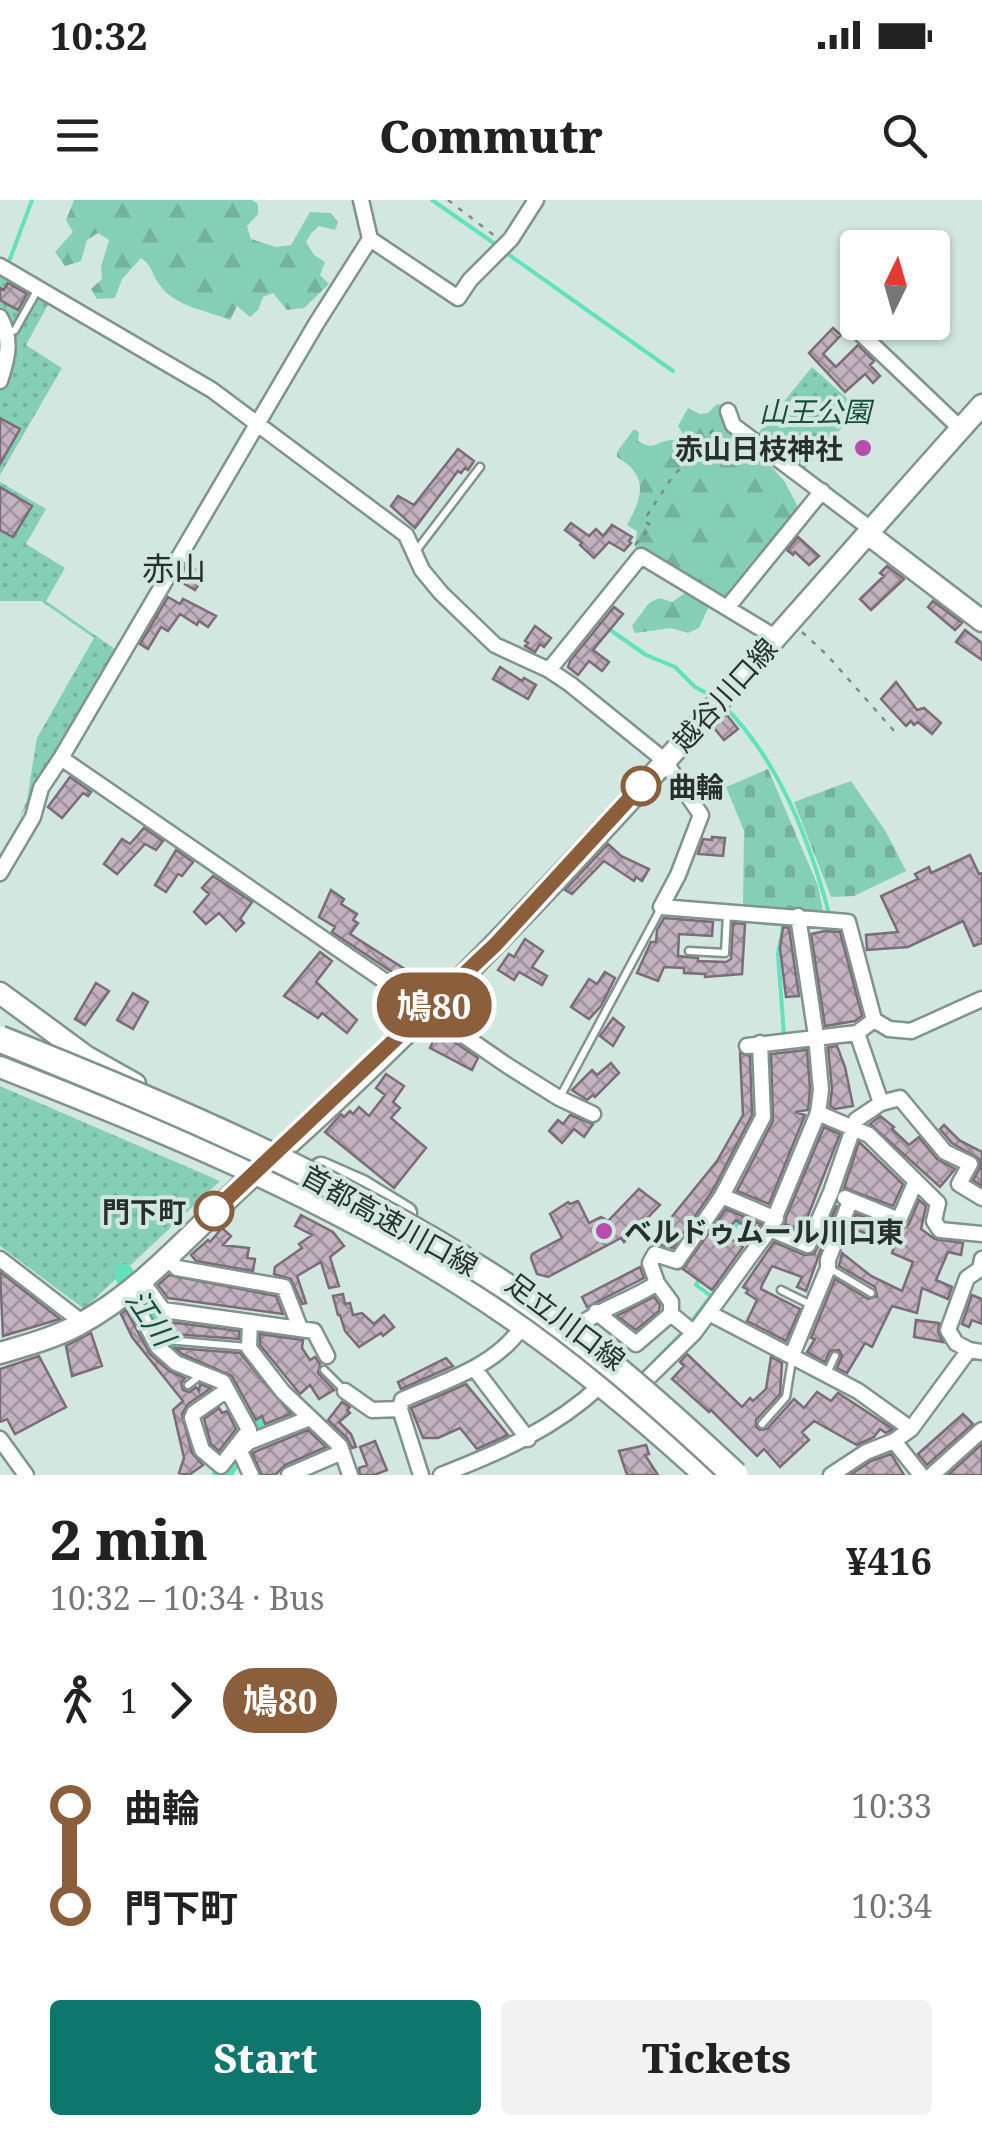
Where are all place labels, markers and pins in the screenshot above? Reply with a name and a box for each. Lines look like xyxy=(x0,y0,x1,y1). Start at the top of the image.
place label: 赤山日枝神社 xyxy=(675,429,843,467)
marker: 赤山日枝神社 xyxy=(852,437,874,459)
marker: 曲輪 xyxy=(622,767,660,805)
place label: 曲輪 xyxy=(668,767,724,805)
place label: 門下町 xyxy=(102,1192,186,1230)
marker: 門下町 xyxy=(195,1192,233,1230)
place label: ベルドゥムール川口東 xyxy=(624,1212,904,1250)
marker: ベルドゥムール川口東 xyxy=(593,1220,615,1242)

